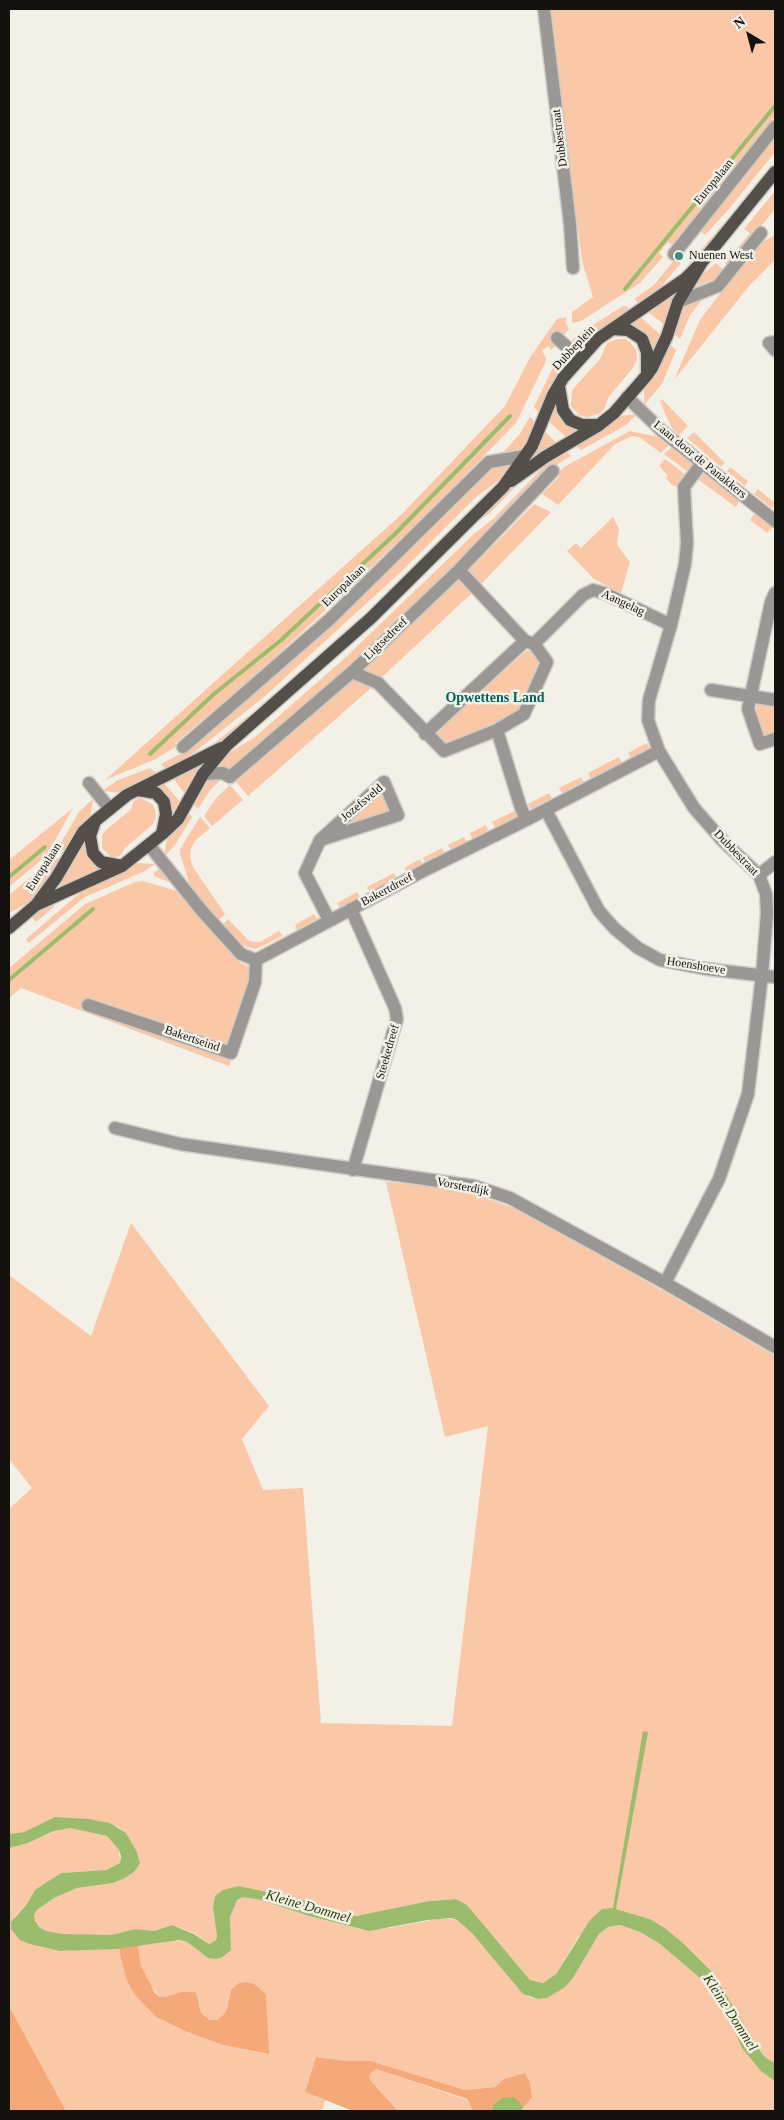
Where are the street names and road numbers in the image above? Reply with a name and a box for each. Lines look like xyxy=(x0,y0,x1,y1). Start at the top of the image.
street label: Dubbestraat xyxy=(549,108,571,168)
street label: Europalaan xyxy=(691,156,737,208)
street label: Dubbeplein xyxy=(550,323,598,373)
street label: Laan door de Panakkers xyxy=(651,418,749,502)
street label: Europalaan xyxy=(319,562,369,610)
street label: Aangelag xyxy=(599,587,647,619)
street label: Ligtsedreef xyxy=(361,615,411,663)
street label: Jozefsveld xyxy=(338,781,386,825)
street label: Dubbestraat xyxy=(711,827,761,879)
street label: Europalaan xyxy=(23,840,65,894)
street label: Bakertdreef xyxy=(359,870,415,910)
street label: Hoenshoeve xyxy=(666,954,726,978)
street label: Bakertseind xyxy=(163,1023,221,1055)
street label: Steekedreef xyxy=(373,1023,403,1081)
street label: Vorsterdijk xyxy=(436,1175,490,1199)

